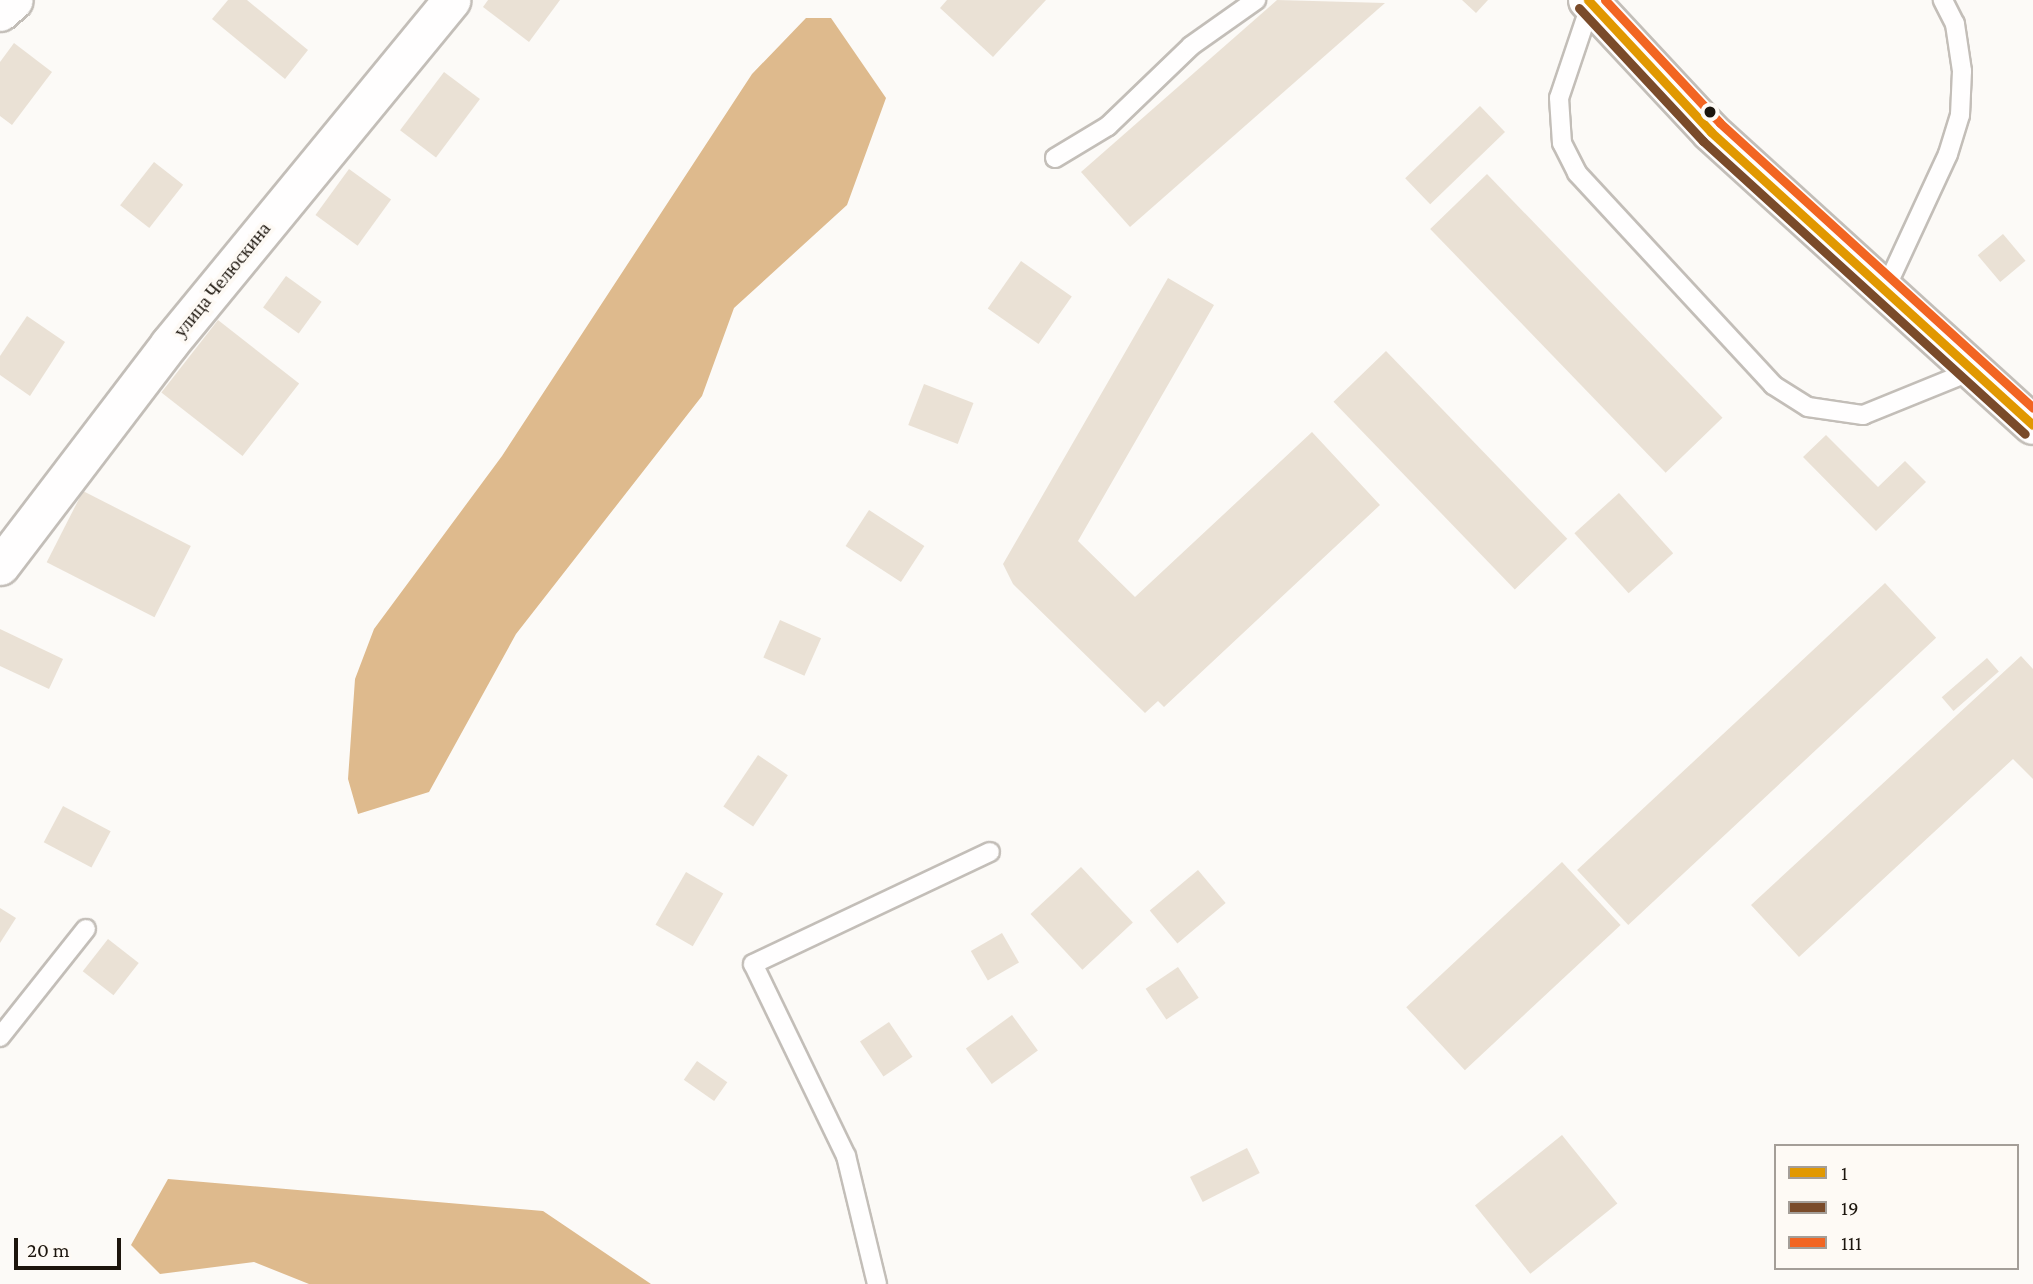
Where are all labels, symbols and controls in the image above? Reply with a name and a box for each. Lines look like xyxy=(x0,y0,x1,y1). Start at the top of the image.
unlabelled marker xyxy=(1703,105,1717,119)
street label: улица Челюскина xyxy=(169,218,275,342)
legend xyxy=(1774,1144,2019,1270)
text: 1 xyxy=(1841,1161,1848,1185)
text: 19 xyxy=(1841,1196,1859,1220)
scale bar xyxy=(18,1224,124,1268)
text: 111 xyxy=(1841,1231,1862,1255)
text: 20 m xyxy=(27,1238,70,1262)

